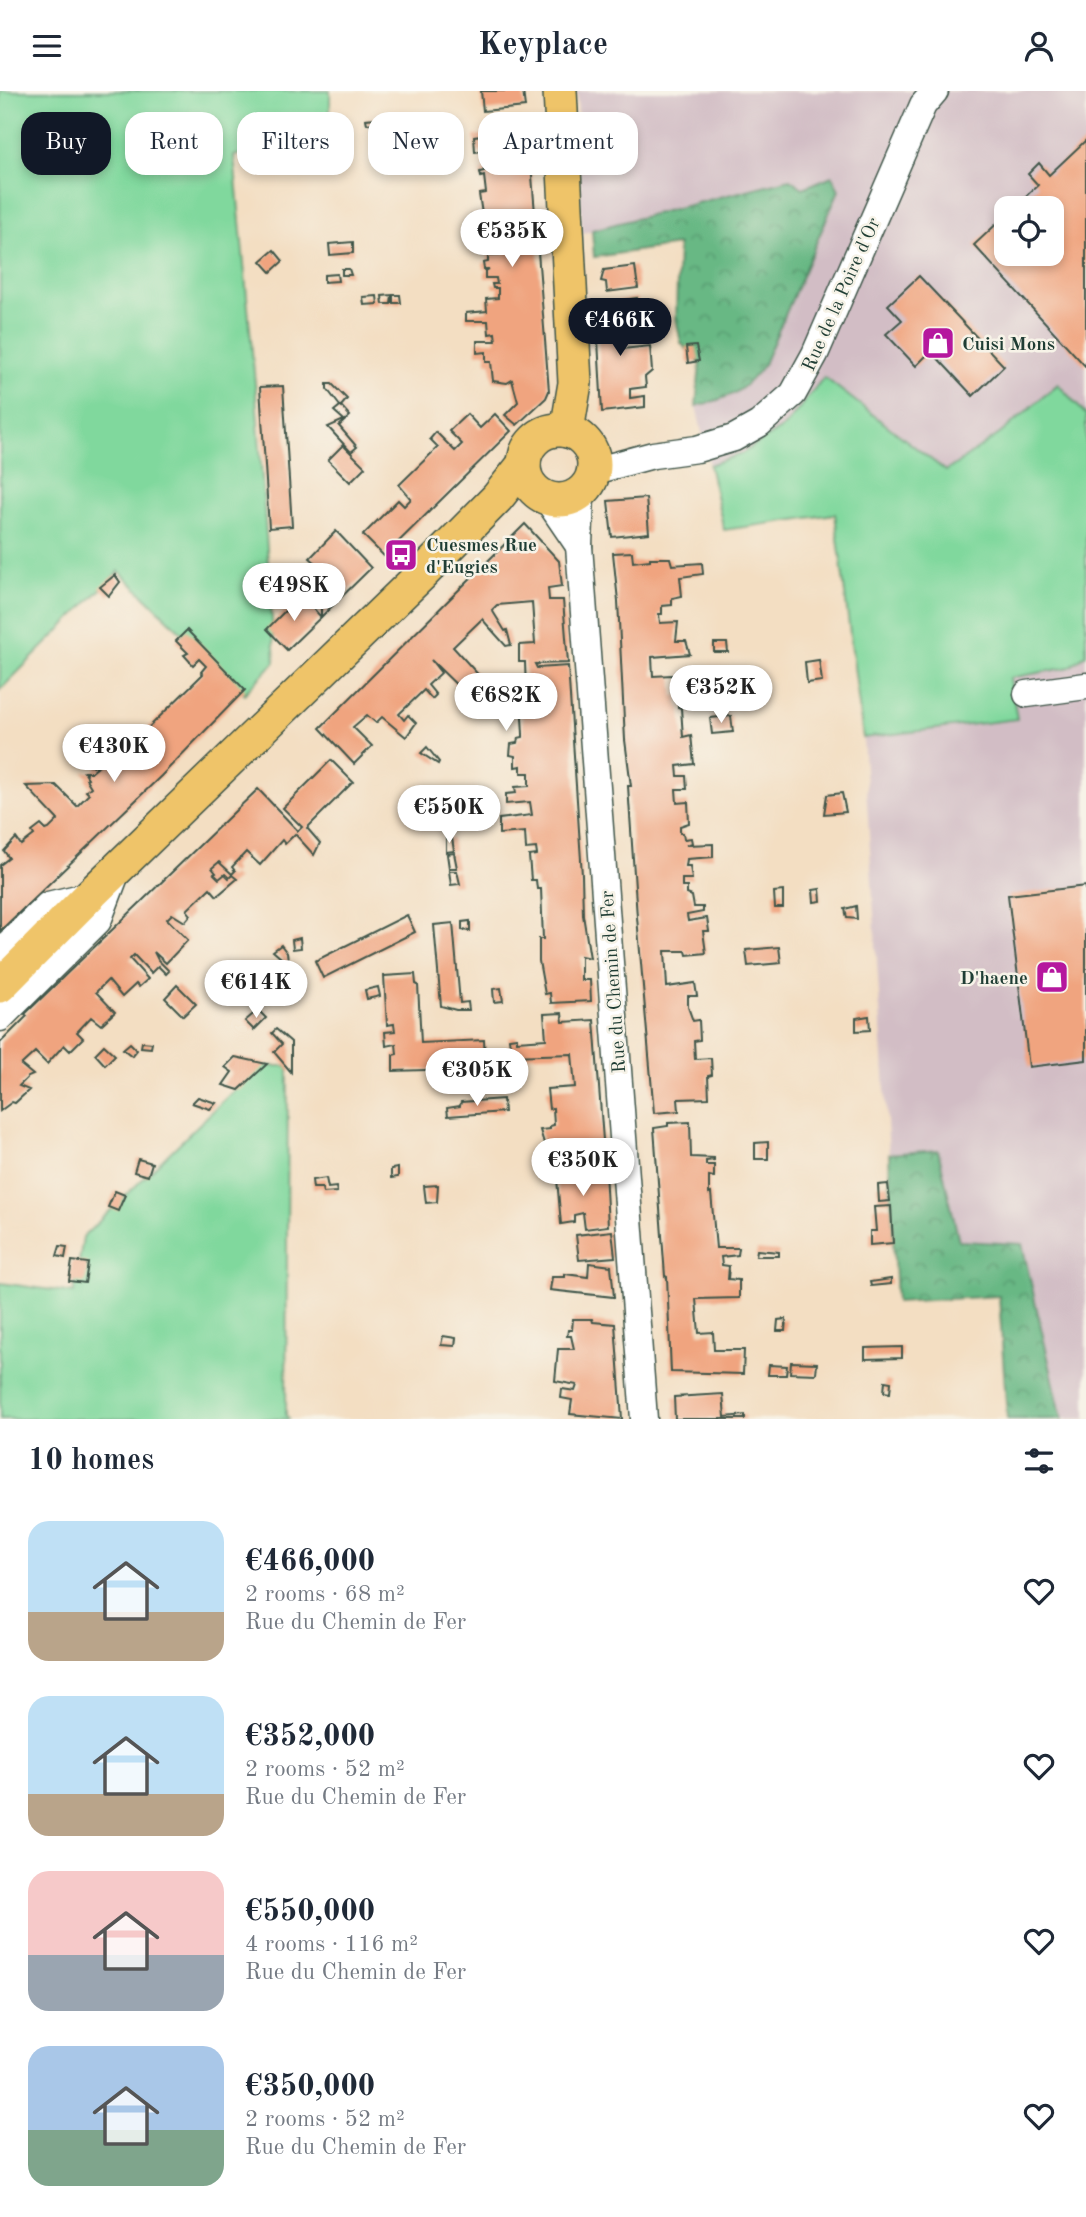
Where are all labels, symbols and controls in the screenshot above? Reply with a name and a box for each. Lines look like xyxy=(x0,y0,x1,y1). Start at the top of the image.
icon: menu xyxy=(28,27,66,65)
icon: person xyxy=(1020,27,1058,65)
text: Keyplace xyxy=(478,30,608,62)
chip: Buy xyxy=(21,112,111,175)
chip: Rent xyxy=(125,112,223,175)
chip: Filters xyxy=(237,112,354,175)
chip: New xyxy=(368,112,464,175)
chip: Apartment xyxy=(478,112,638,175)
map controls xyxy=(994,196,1064,266)
button: locate xyxy=(994,196,1064,266)
pin: €535K xyxy=(463,209,561,269)
street label: Rue de la Poire d'Or xyxy=(800,215,885,374)
text: €535K xyxy=(476,220,548,243)
pin: €466K xyxy=(571,299,669,358)
text: €466K xyxy=(584,309,656,332)
shop icon: Cuisi Mons xyxy=(919,324,957,362)
place label: Cuisi Mons xyxy=(962,336,1055,355)
bus stop icon: Cuesmes Rue d'Eugies xyxy=(382,536,420,574)
place label: Cuesmes Rue d'Eugies xyxy=(426,537,537,578)
pin: €498K xyxy=(245,563,343,623)
text: €498K xyxy=(258,574,330,597)
pin: €352K xyxy=(672,665,770,725)
pin: €682K xyxy=(457,673,555,733)
text: €352K xyxy=(685,676,757,699)
text: €682K xyxy=(470,684,542,707)
pin: €430K xyxy=(65,725,163,784)
text: €430K xyxy=(78,735,150,758)
pin: €550K xyxy=(400,785,498,845)
text: €550K xyxy=(413,796,485,819)
street label: Rue du Chemin de Fer xyxy=(599,890,630,1074)
shop icon: D'haene xyxy=(1033,958,1071,996)
pin: €614K xyxy=(207,961,305,1020)
place label: D'haene xyxy=(960,970,1028,989)
text: €614K xyxy=(220,971,292,994)
pin: €305K xyxy=(428,1049,526,1108)
text: €305K xyxy=(441,1059,513,1082)
pin: €350K xyxy=(534,1139,632,1198)
text: €350K xyxy=(547,1149,619,1172)
icon: filters xyxy=(1020,1442,1058,1480)
text: 10 homes xyxy=(28,1446,154,1476)
text: €466,000 xyxy=(245,1547,375,1577)
icon: home xyxy=(84,1549,168,1633)
icon: heart xyxy=(1020,1572,1058,1610)
text: 2 rooms · 68 m² xyxy=(245,1583,405,1606)
text: Rue du Chemin de Fer xyxy=(245,1611,466,1634)
text: €352,000 xyxy=(245,1722,375,1752)
icon: home xyxy=(84,1724,168,1808)
icon: heart xyxy=(1020,1747,1058,1785)
text: 2 rooms · 52 m² xyxy=(245,1758,405,1781)
text: Rue du Chemin de Fer xyxy=(245,1786,466,1809)
text: €550,000 xyxy=(245,1897,375,1927)
icon: home xyxy=(84,1899,168,1983)
icon: heart xyxy=(1020,1922,1058,1960)
text: 4 rooms · 116 m² xyxy=(245,1933,418,1956)
text: Rue du Chemin de Fer xyxy=(245,1961,466,1984)
text: €350,000 xyxy=(245,2072,375,2102)
icon: home xyxy=(84,2074,168,2158)
icon: heart xyxy=(1020,2097,1058,2135)
text: 2 rooms · 52 m² xyxy=(245,2108,405,2131)
text: Rue du Chemin de Fer xyxy=(245,2136,466,2159)

